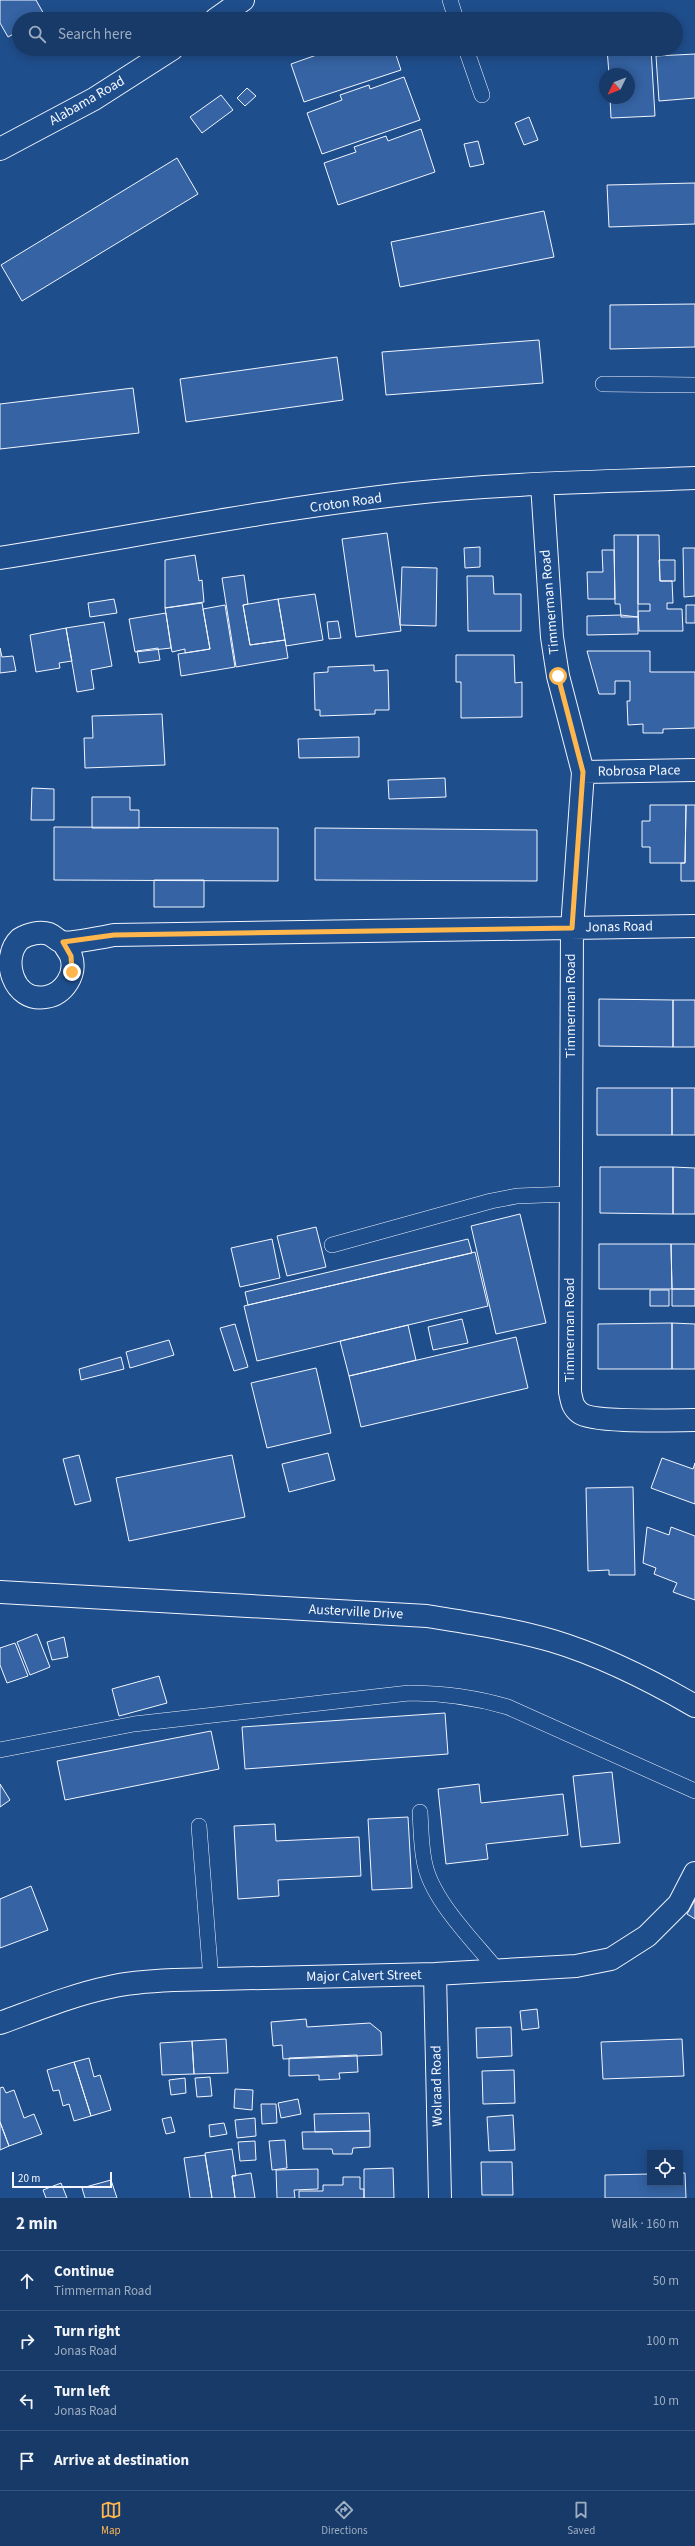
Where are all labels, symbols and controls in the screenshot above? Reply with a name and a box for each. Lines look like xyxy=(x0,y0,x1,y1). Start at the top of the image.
search box xyxy=(12,12,683,56)
icon: search xyxy=(26,23,48,45)
text: Search here xyxy=(58,24,132,45)
north arrow xyxy=(599,68,635,104)
street label: Alabama Road xyxy=(45,71,129,131)
street label: Croton Road xyxy=(309,488,383,518)
street label: Timmerman Road xyxy=(535,549,565,655)
route start xyxy=(549,667,567,685)
street label: Robrosa Place xyxy=(597,760,681,782)
street label: Jonas Road xyxy=(585,916,653,938)
street label: Timmerman Road xyxy=(561,953,581,1059)
route end xyxy=(63,963,81,981)
street label: Timmerman Road xyxy=(560,1277,580,1383)
street label: Austerville Drive xyxy=(308,1600,404,1624)
street label: Major Calvert Street xyxy=(306,1965,422,1987)
street label: Wolraad Road xyxy=(426,2045,448,2127)
map controls xyxy=(647,2150,683,2186)
button: locate xyxy=(647,2150,683,2186)
scale bar xyxy=(12,2170,112,2189)
text: 20 m xyxy=(18,2171,40,2186)
text: 2 min xyxy=(16,2212,57,2236)
text: Walk · 160 m xyxy=(611,2215,679,2233)
text: Continue xyxy=(54,2261,114,2282)
icon: ahead xyxy=(16,2270,38,2292)
text: 50 m xyxy=(653,2272,679,2290)
text: Timmerman Road xyxy=(54,2282,152,2300)
text: Turn right xyxy=(54,2321,120,2342)
icon: right xyxy=(16,2330,38,2352)
text: 100 m xyxy=(646,2332,679,2350)
text: Jonas Road xyxy=(54,2342,117,2360)
text: Turn left xyxy=(54,2381,110,2402)
icon: left xyxy=(16,2390,38,2412)
text: 10 m xyxy=(653,2392,679,2410)
text: Jonas Road xyxy=(54,2402,117,2420)
icon: arrive xyxy=(16,2450,38,2472)
text: Arrive at destination xyxy=(54,2450,189,2471)
tab: Map xyxy=(100,2499,122,2538)
tab: Directions xyxy=(321,2499,368,2538)
tab: Saved xyxy=(567,2499,595,2538)

